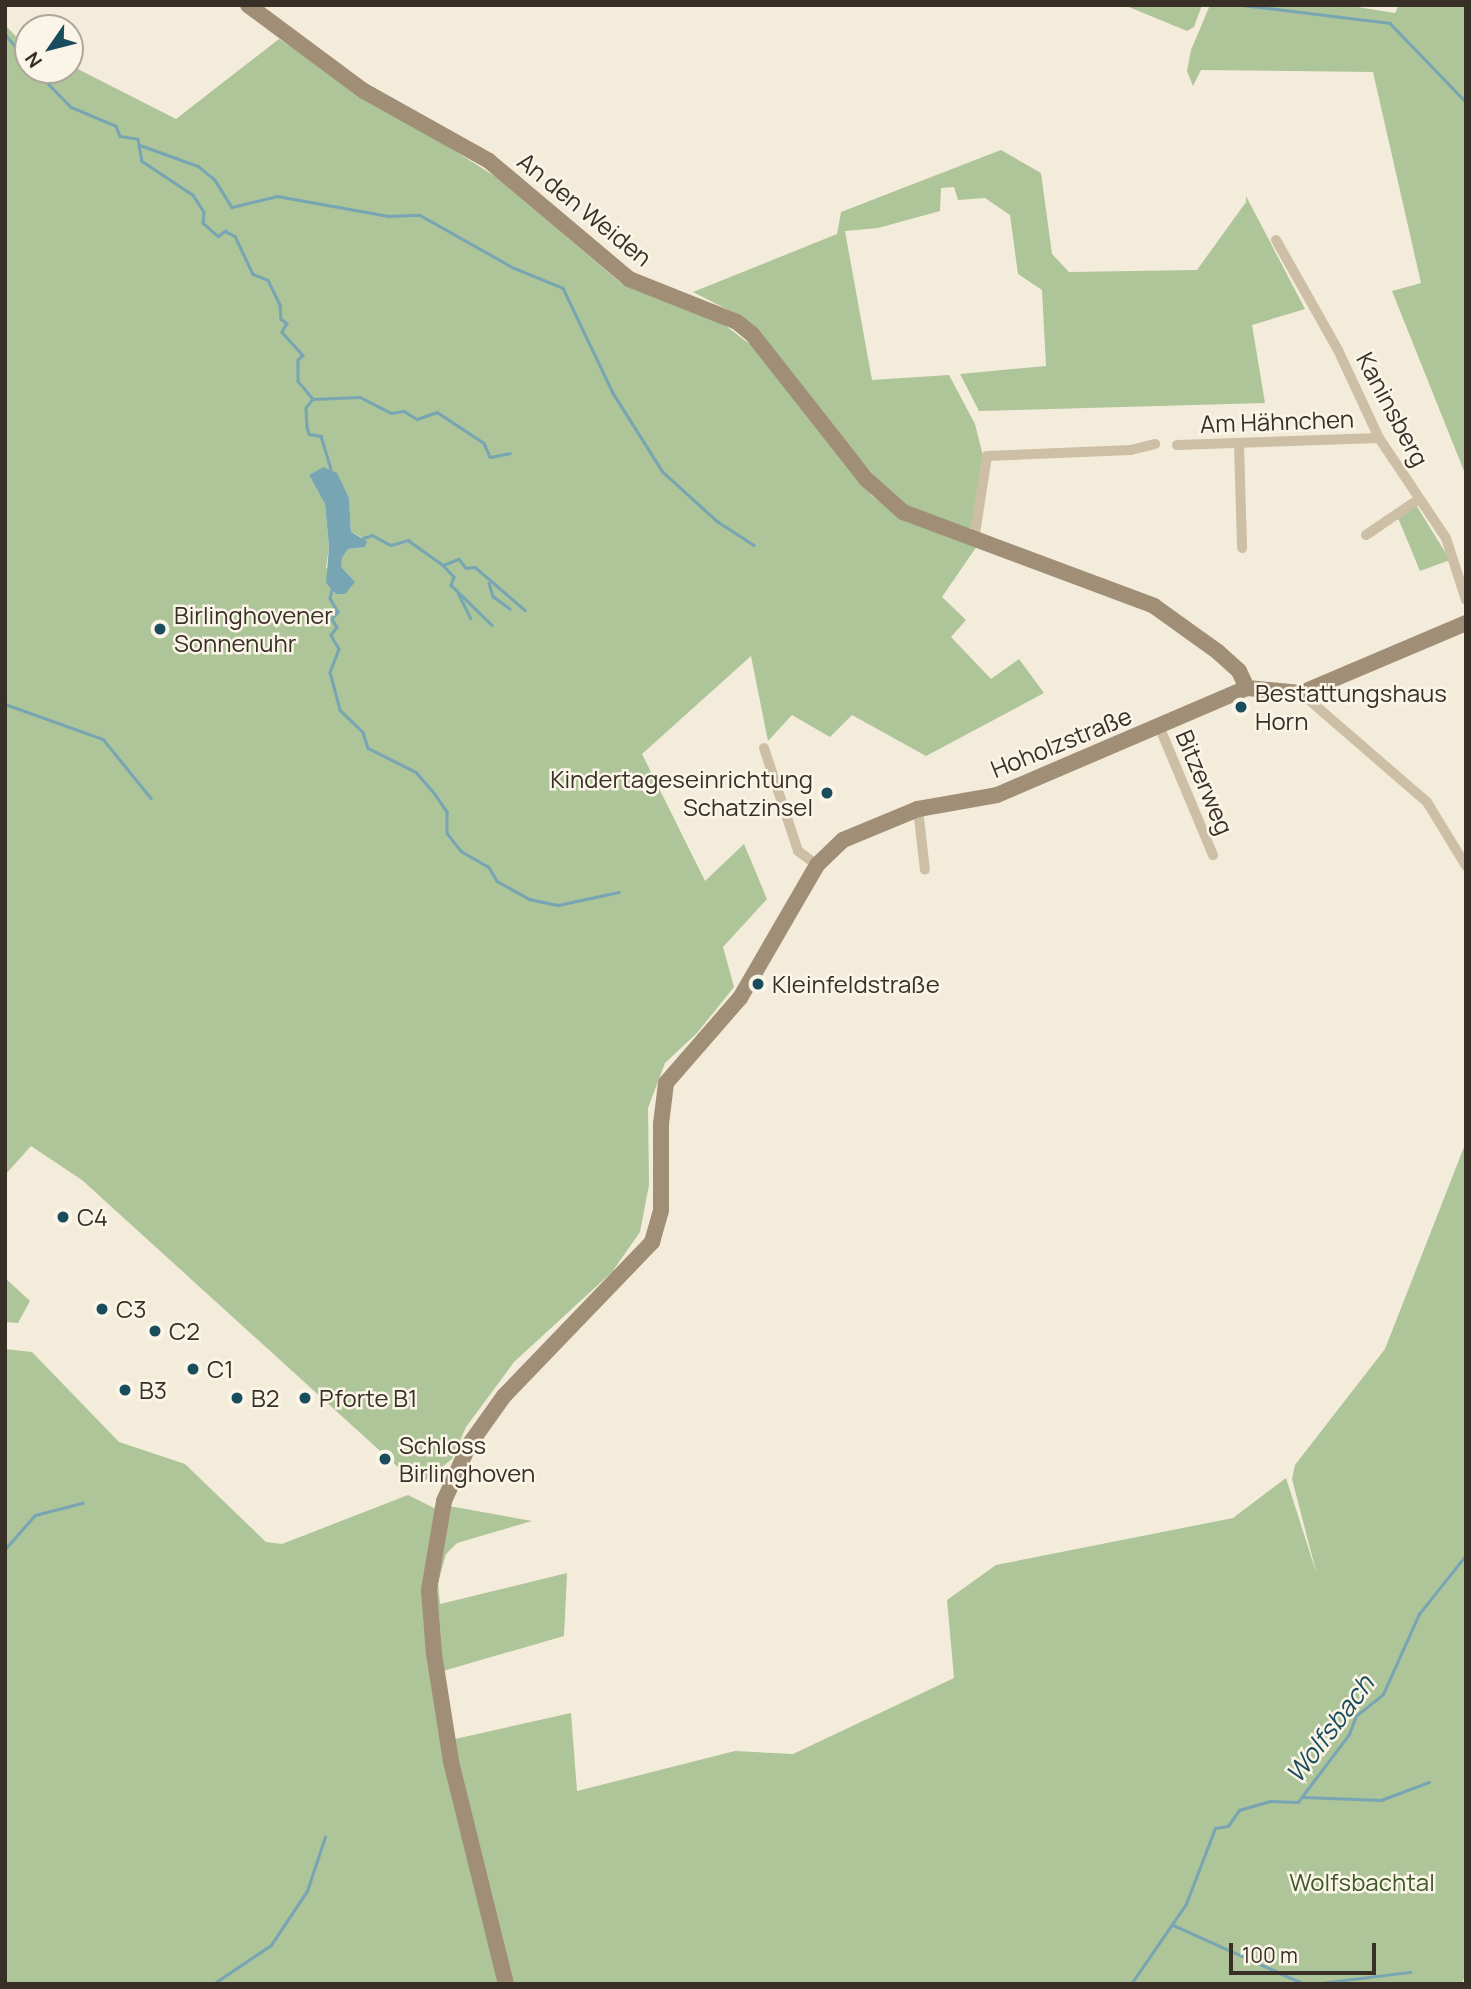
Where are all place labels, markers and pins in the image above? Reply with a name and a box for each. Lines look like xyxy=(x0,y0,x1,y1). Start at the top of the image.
place label: Birlinghovener Sonnenuhr xyxy=(174,601,333,657)
marker: Birlinghovener Sonnenuhr xyxy=(152,621,168,637)
place label: Bestattungshaus Horn xyxy=(1255,679,1447,735)
marker: Bestattungshaus Horn xyxy=(1233,699,1249,715)
place label: Kindertageseinrichtung Schatzinsel xyxy=(550,765,813,821)
marker: Kindertageseinrichtung Schatzinsel xyxy=(819,785,835,801)
place label: Kleinfeldstraße xyxy=(772,970,940,998)
marker: Kleinfeldstraße xyxy=(750,976,766,992)
place label: C4 xyxy=(77,1203,108,1231)
marker: C4 xyxy=(55,1209,71,1225)
place label: C3 xyxy=(116,1295,146,1323)
marker: C3 xyxy=(94,1301,110,1317)
place label: C2 xyxy=(169,1317,200,1345)
marker: C2 xyxy=(147,1323,163,1339)
place label: C1 xyxy=(207,1355,234,1383)
marker: C1 xyxy=(185,1361,201,1377)
place label: B3 xyxy=(139,1376,167,1404)
marker: B3 xyxy=(117,1382,133,1398)
place label: B2 xyxy=(251,1384,279,1412)
place label: Pforte B1 xyxy=(319,1384,417,1412)
marker: B2 xyxy=(229,1390,245,1406)
marker: Pforte B1 xyxy=(297,1390,313,1406)
place label: Schloss Birlinghoven xyxy=(399,1431,535,1487)
marker: Schloss Birlinghoven xyxy=(377,1451,393,1467)

